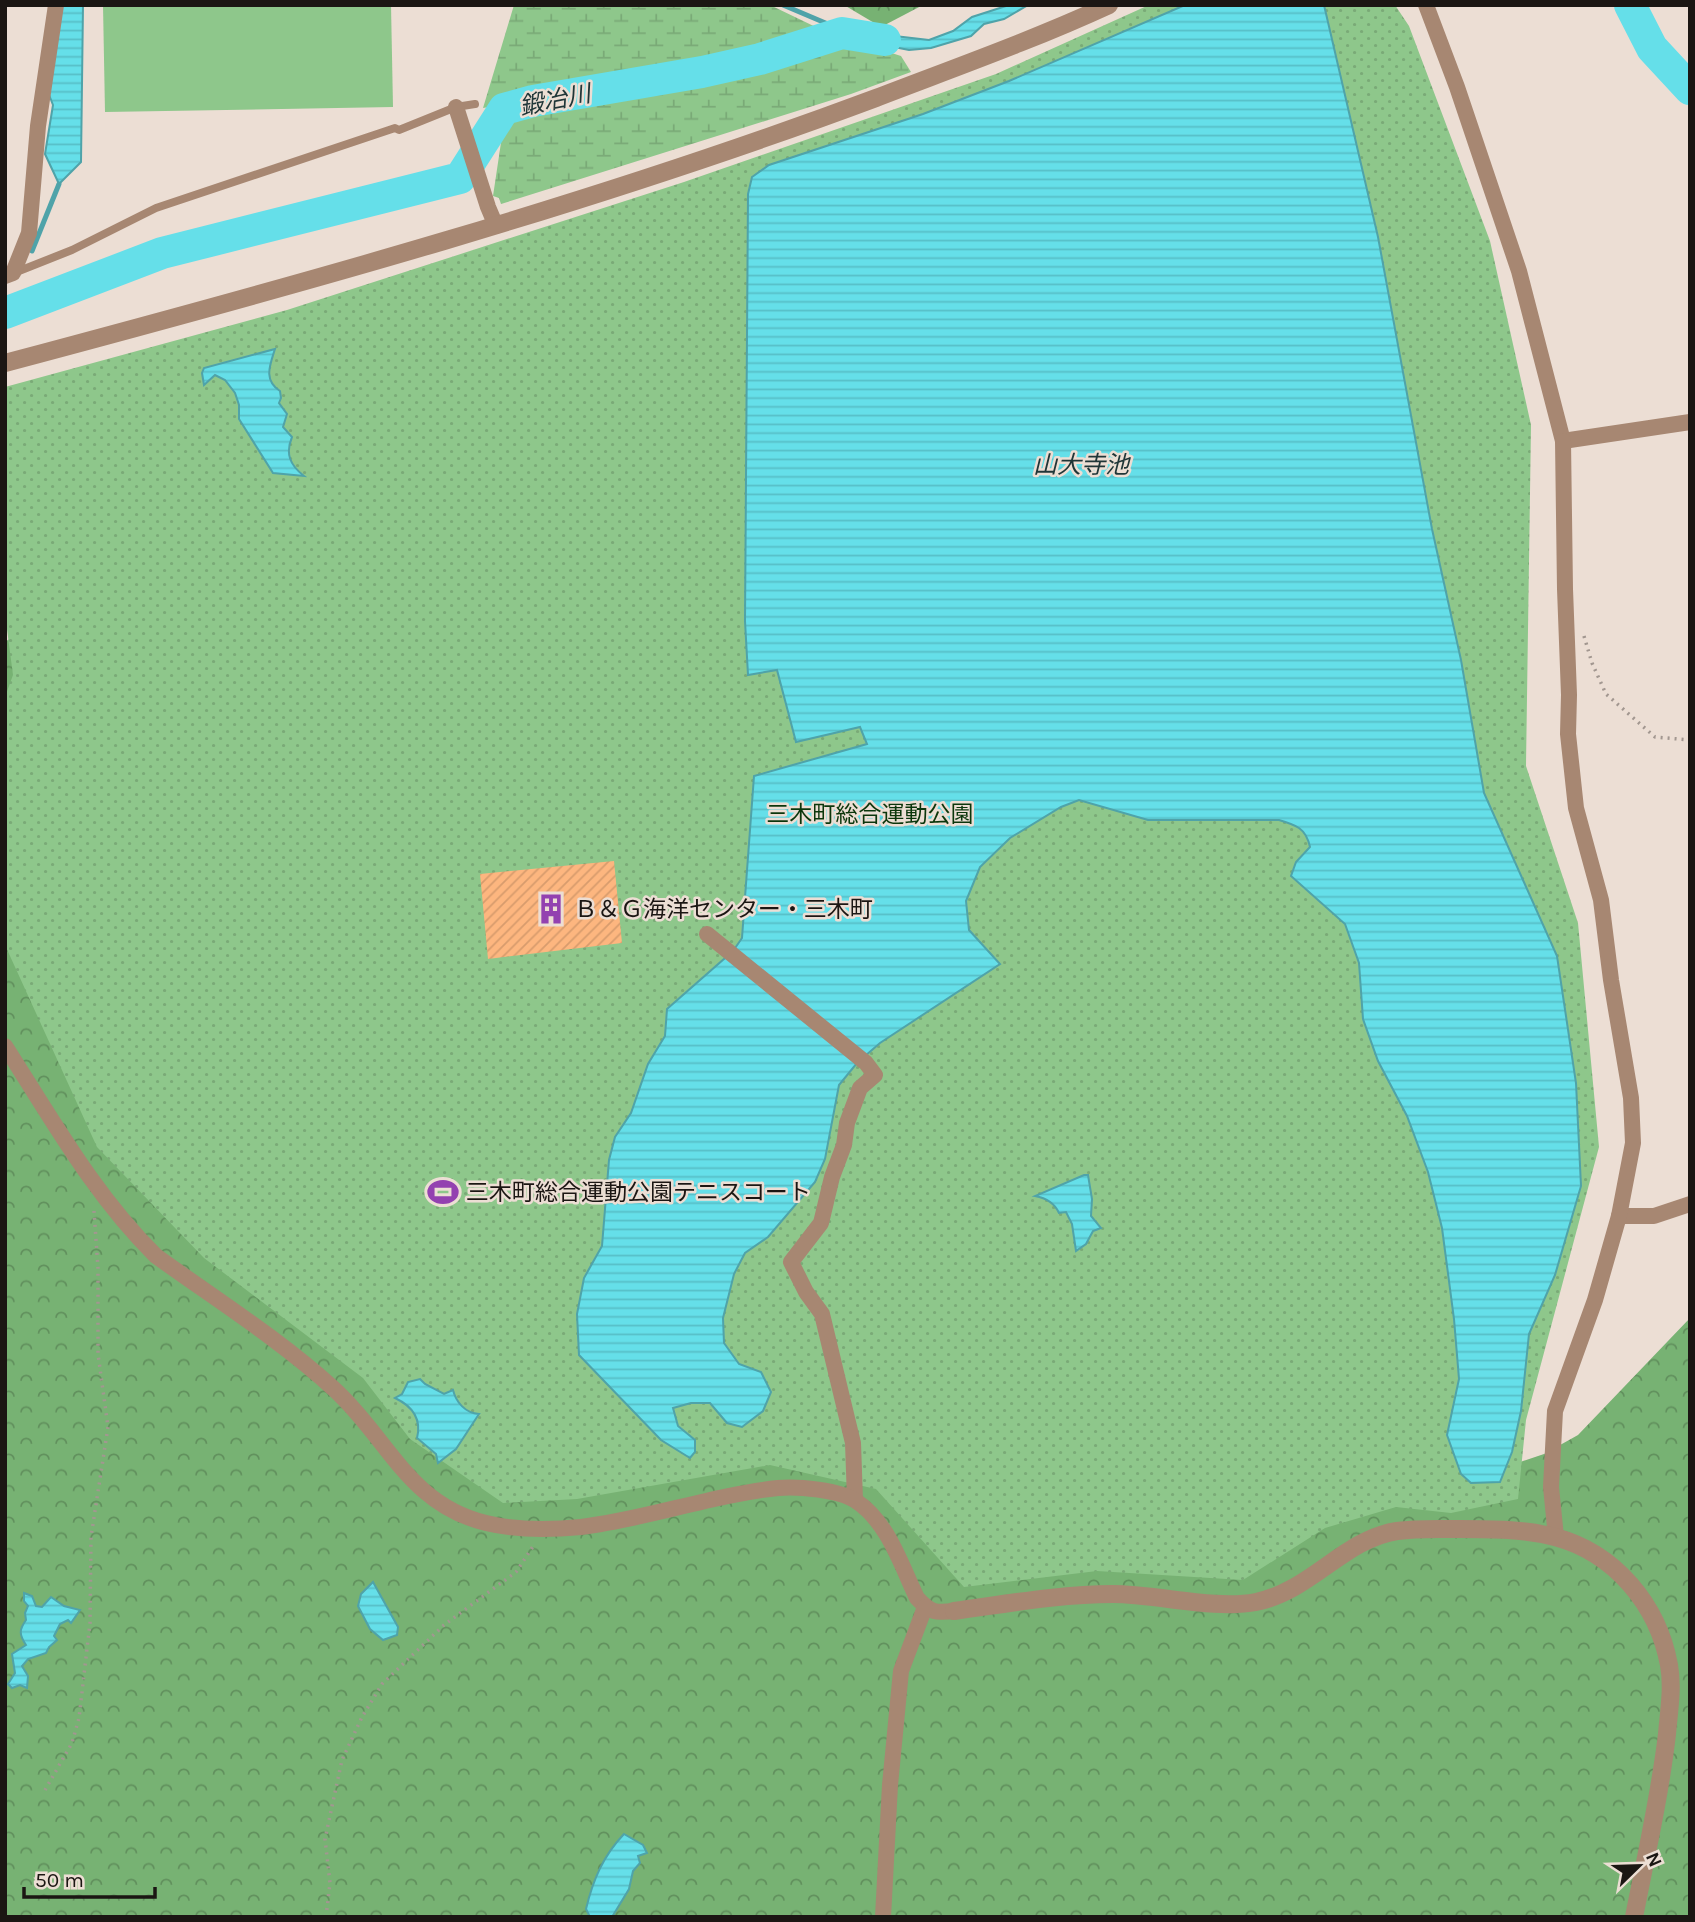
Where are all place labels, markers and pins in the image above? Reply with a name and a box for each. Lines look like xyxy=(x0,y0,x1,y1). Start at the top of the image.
building icon: Ｂ＆Ｇ海洋センター・三木町 xyxy=(534,892,568,926)
place label: Ｂ＆Ｇ海洋センター・三木町 xyxy=(574,896,873,923)
sports icon: 三木町総合運動公園テニスコート xyxy=(426,1175,460,1209)
place label: 三木町総合運動公園テニスコート xyxy=(466,1179,811,1206)

